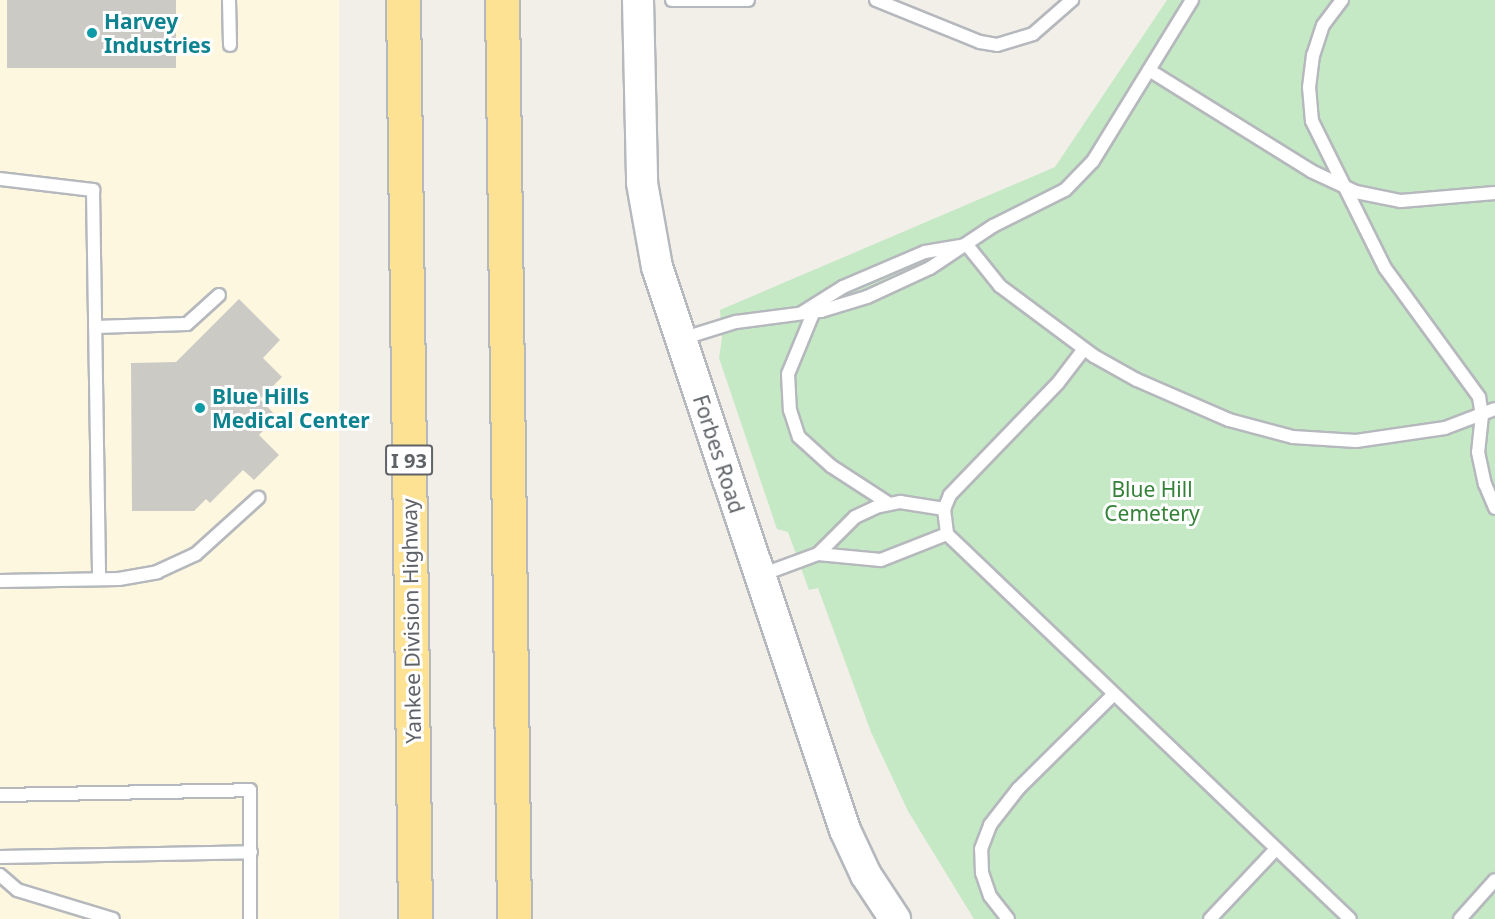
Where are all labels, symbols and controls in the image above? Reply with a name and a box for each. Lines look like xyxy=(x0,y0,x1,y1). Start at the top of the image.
place label: Harvey Industries xyxy=(104,8,211,58)
marker: Harvey Industries xyxy=(85,26,99,40)
place label: Blue Hills Medical Center xyxy=(212,383,370,433)
street label: Forbes Road xyxy=(688,392,750,516)
marker: Blue Hills Medical Center xyxy=(193,401,207,415)
road number: I 93 xyxy=(385,443,433,477)
park label: Blue Hill Cemetery xyxy=(1104,476,1200,526)
street label: Yankee Division Highway xyxy=(396,498,426,744)

